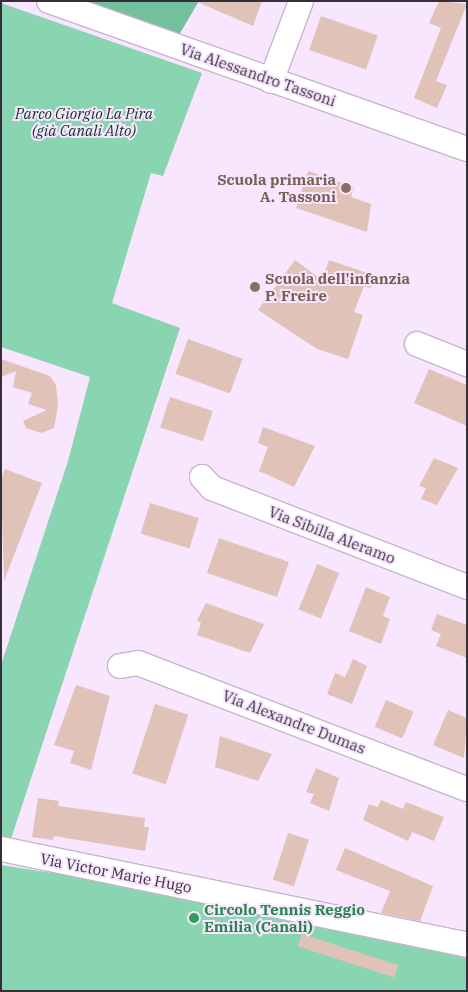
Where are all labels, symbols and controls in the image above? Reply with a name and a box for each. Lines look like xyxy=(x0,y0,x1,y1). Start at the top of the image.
street label: Via Alessandro Tassoni xyxy=(178,40,338,110)
park label: Parco Giorgio La Pira (già Canali Alto) xyxy=(15,104,153,139)
place label: Scuola primaria A. Tassoni xyxy=(217,170,336,205)
marker: Scuola primaria A. Tassoni xyxy=(340,182,352,194)
place label: Scuola dell'infanzia P. Freire xyxy=(265,269,410,304)
marker: Scuola dell'infanzia P. Freire xyxy=(249,281,261,293)
street label: Via Sibilla Aleramo xyxy=(266,503,398,567)
street label: Via Alexandre Dumas xyxy=(220,686,368,758)
street label: Via Victor Marie Hugo xyxy=(39,849,193,897)
place label: Circolo Tennis Reggio Emilia (Canali) xyxy=(204,900,365,935)
marker: Circolo Tennis Reggio Emilia (Canali) xyxy=(188,912,200,924)

